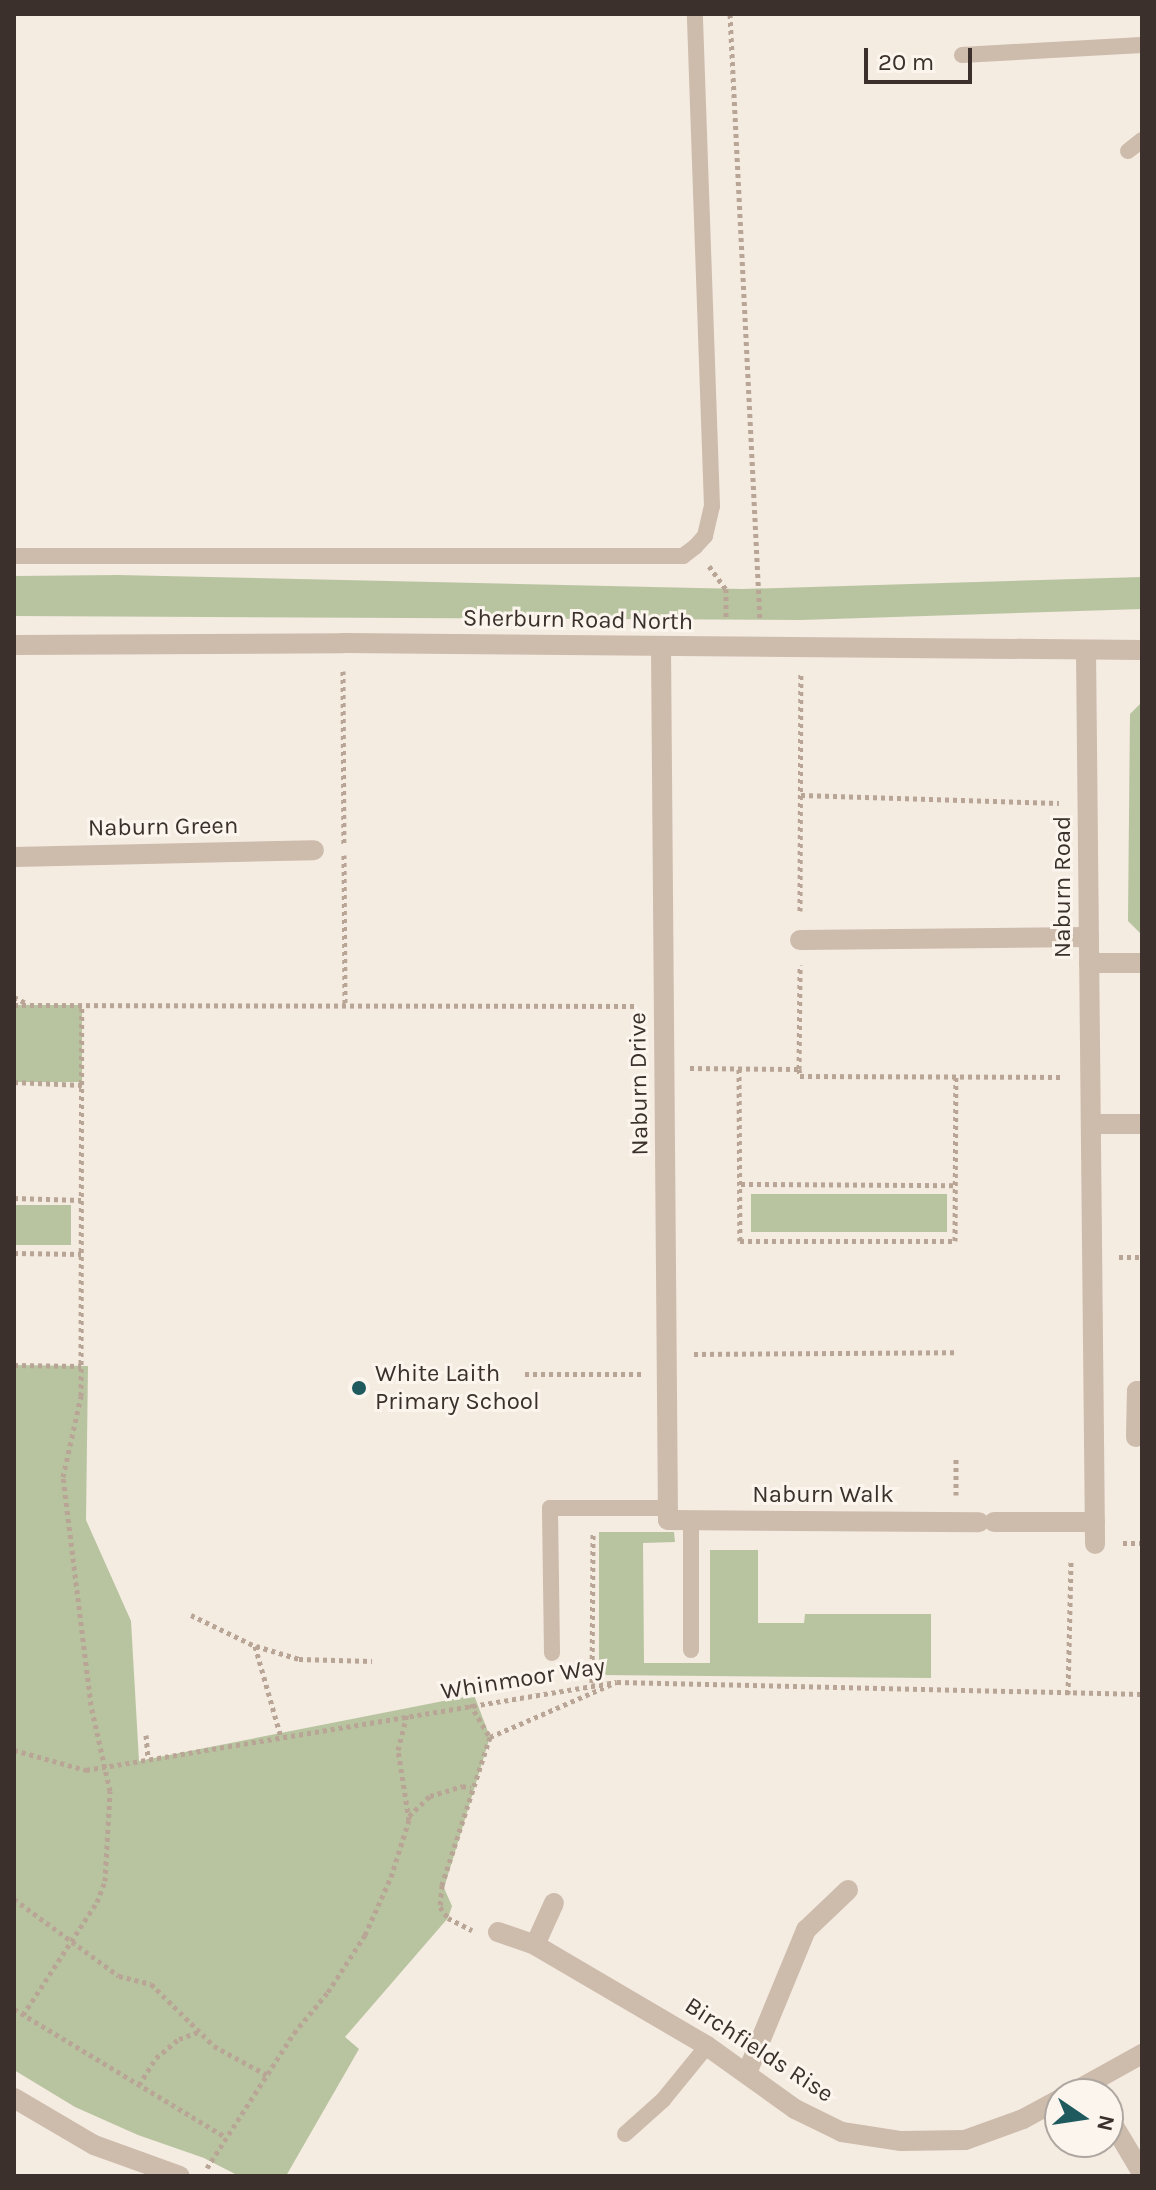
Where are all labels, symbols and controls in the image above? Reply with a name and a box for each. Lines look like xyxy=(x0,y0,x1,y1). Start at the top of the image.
scale bar xyxy=(868,32,976,82)
text: 20 m xyxy=(878,48,934,76)
street label: Sherburn Road North xyxy=(463,604,693,636)
street label: Naburn Green xyxy=(88,811,238,843)
street label: Naburn Road xyxy=(1049,816,1077,958)
street label: Naburn Drive xyxy=(623,1012,655,1156)
place label: White Laith Primary School xyxy=(375,1360,540,1416)
marker: White Laith Primary School xyxy=(350,1379,368,1397)
street label: Naburn Walk xyxy=(752,1481,894,1509)
street label: Whinmoor Way xyxy=(439,1652,607,1706)
street label: Birchfields Rise xyxy=(679,1991,839,2109)
north arrow xyxy=(1044,2078,1124,2158)
text: N xyxy=(1091,2112,1120,2134)

